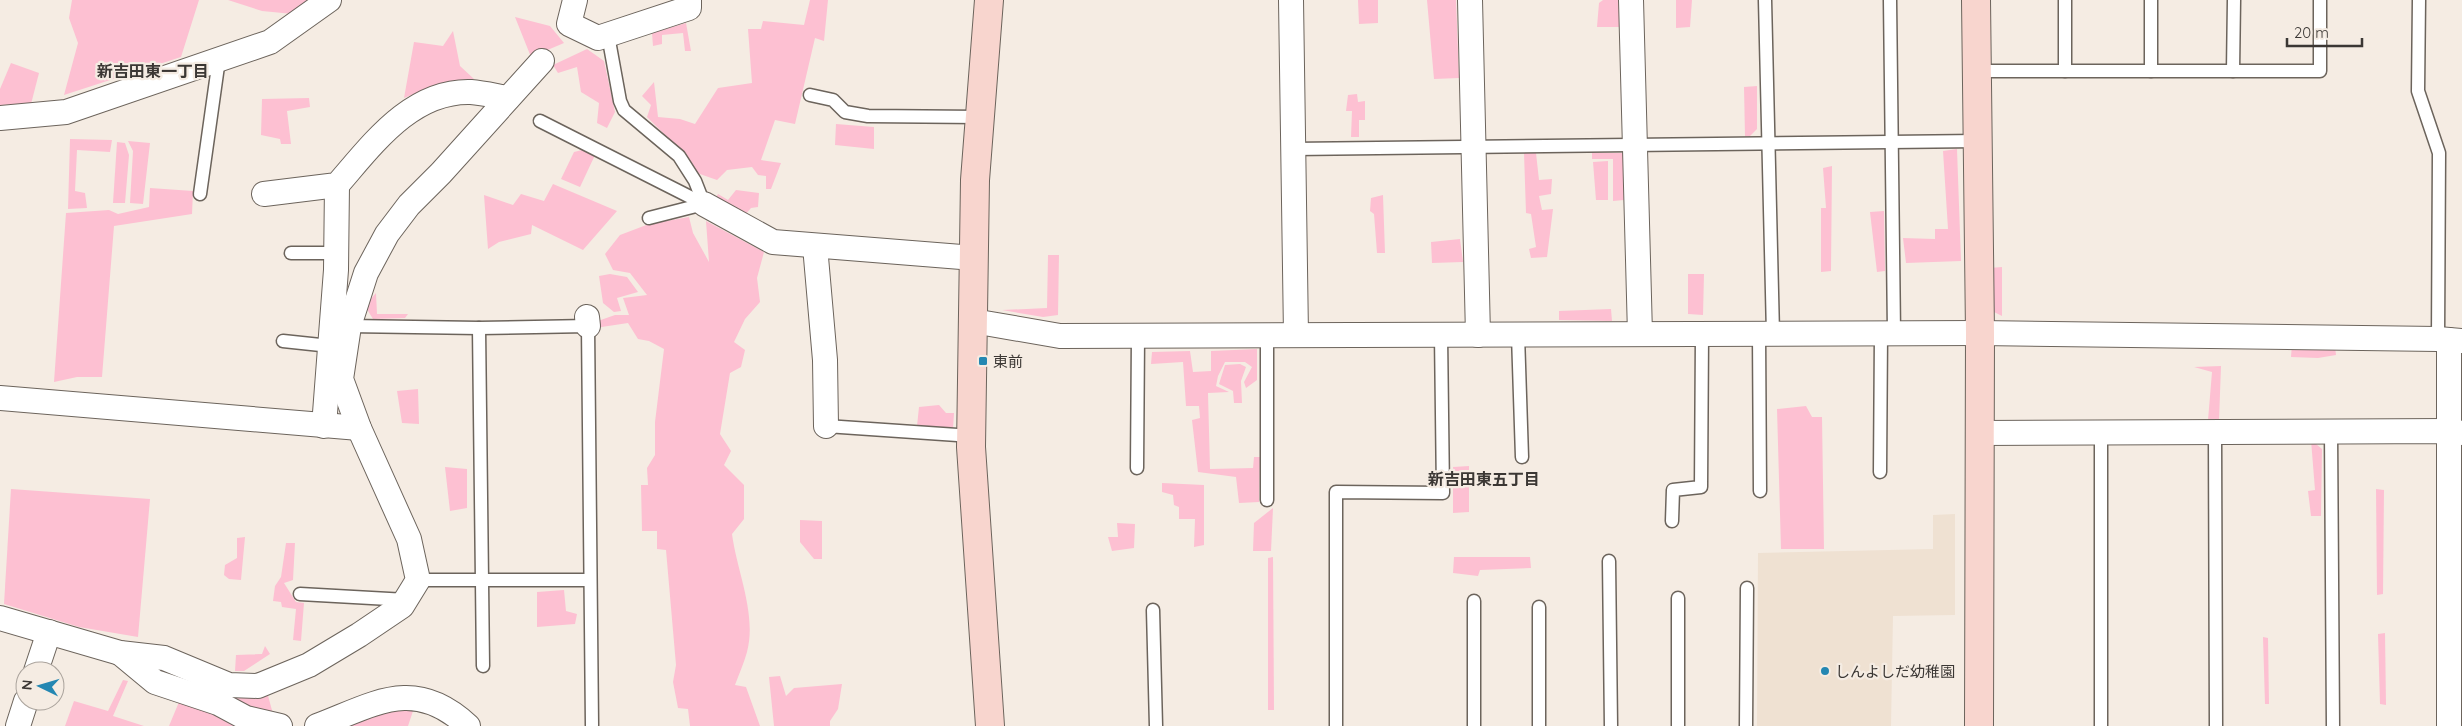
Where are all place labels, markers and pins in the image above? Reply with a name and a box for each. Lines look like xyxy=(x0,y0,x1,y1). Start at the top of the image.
place label: 東前 xyxy=(993,352,1023,371)
marker: 東前 xyxy=(977,355,989,367)
place label: しんよしだ幼稚園 xyxy=(1835,662,1955,681)
marker: しんよしだ幼稚園 xyxy=(1819,665,1831,677)

